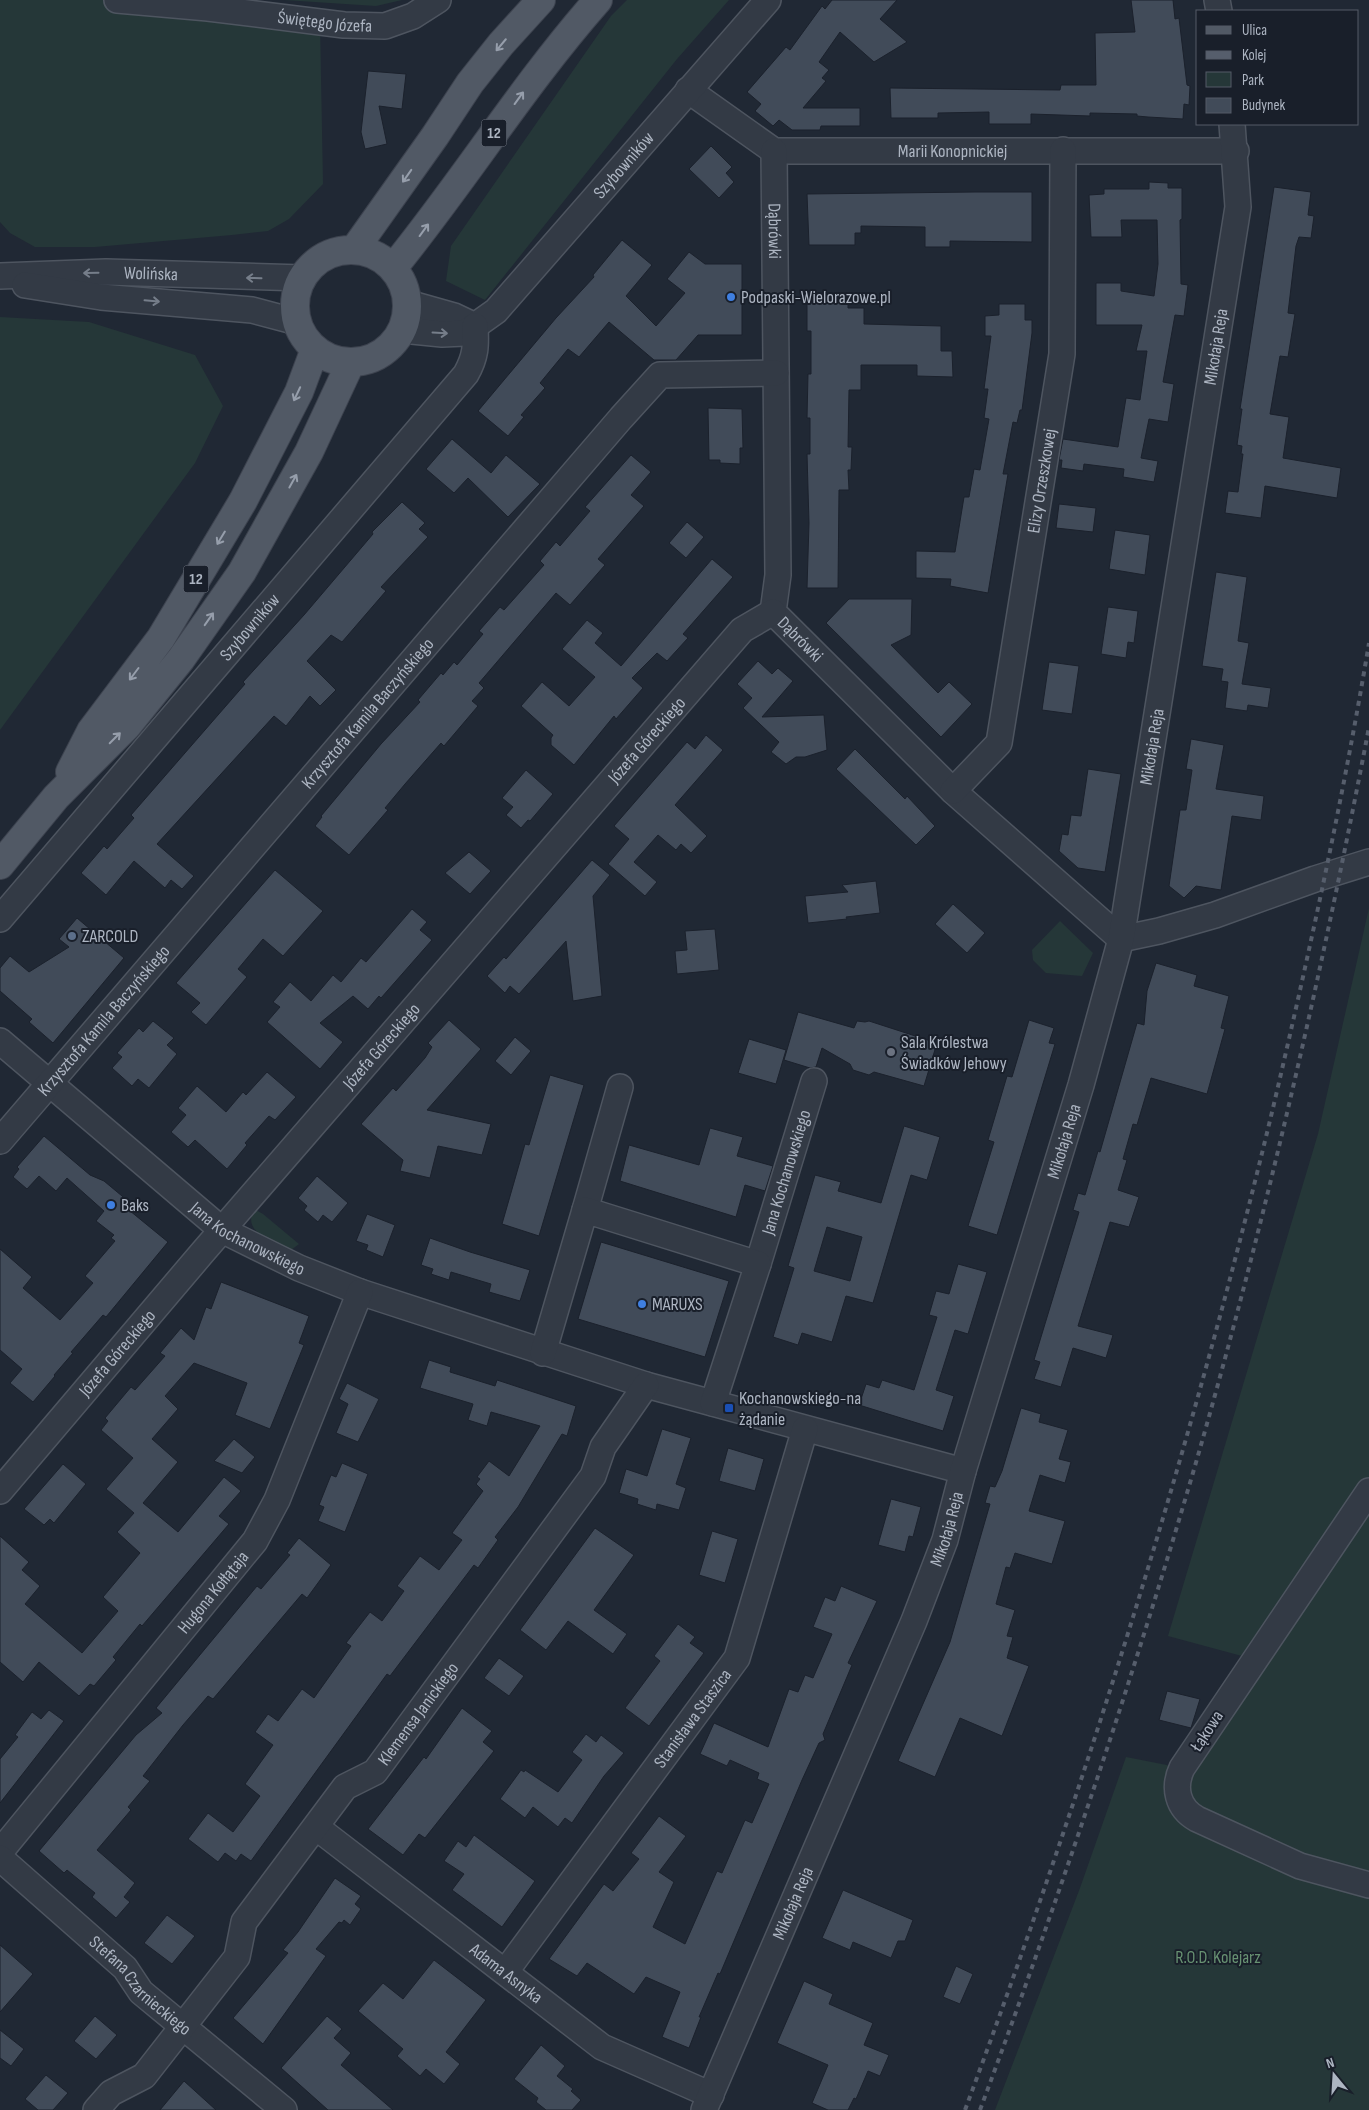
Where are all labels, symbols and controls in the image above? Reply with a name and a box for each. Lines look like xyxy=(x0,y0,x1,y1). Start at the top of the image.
street label: Świętego Józefa xyxy=(276,6,372,36)
legend xyxy=(1196,10,1359,125)
text: Ulica xyxy=(1242,21,1267,40)
one-way arrow xyxy=(495,38,506,51)
text: Kolej xyxy=(1242,46,1267,65)
text: Park xyxy=(1242,71,1264,90)
one-way arrow xyxy=(514,91,524,105)
text: Budynek xyxy=(1242,96,1285,115)
road number: 12 xyxy=(482,120,506,146)
street label: Szybowników xyxy=(589,128,658,203)
street label: Marii Konopnickiej xyxy=(898,141,1007,162)
one-way arrow xyxy=(402,169,412,183)
street label: Dąbrówki xyxy=(764,203,786,259)
one-way arrow xyxy=(418,224,429,237)
street label: Wolińska xyxy=(124,262,178,285)
one-way arrow xyxy=(84,268,100,278)
one-way arrow xyxy=(246,273,262,282)
place label: Podpaski-Wielorazowe.pl xyxy=(741,287,891,308)
marker: Podpaski-Wielorazowe.pl xyxy=(725,291,737,303)
one-way arrow xyxy=(144,296,160,306)
street label: Mikołaja Reja xyxy=(1199,307,1232,386)
one-way arrow xyxy=(431,329,447,338)
one-way arrow xyxy=(292,386,301,401)
street label: Elizy Orzeszkowej xyxy=(1023,427,1060,535)
one-way arrow xyxy=(288,474,298,488)
one-way arrow xyxy=(216,530,226,544)
road number: 12 xyxy=(184,566,208,592)
street label: Szybowników xyxy=(215,589,284,665)
street label: Dąbrówki xyxy=(773,612,828,666)
one-way arrow xyxy=(204,613,214,627)
street label: Krzysztofa Kamila Baczyńskiego xyxy=(297,633,438,793)
one-way arrow xyxy=(129,667,139,681)
street label: Józefa Góreckiego xyxy=(603,693,690,788)
street label: Mikołaja Reja xyxy=(1135,707,1168,786)
one-way arrow xyxy=(109,731,121,744)
place label: ZARCOLD xyxy=(82,926,138,947)
marker: ZARCOLD xyxy=(66,930,78,942)
street label: Krzysztofa Kamila Baczyńskiego xyxy=(33,941,174,1100)
street label: Józefa Góreckiego xyxy=(338,999,424,1094)
place label: Sala Królestwa Świadków Jehowy xyxy=(901,1032,1007,1074)
marker: Sala Królestwa Świadków Jehowy xyxy=(885,1046,897,1058)
street label: Mikołaja Reja xyxy=(1042,1101,1085,1181)
street label: Jana Kochanowskiego xyxy=(757,1107,815,1238)
place label: Baks xyxy=(121,1195,149,1216)
street label: Jana Kochanowskiego xyxy=(185,1197,308,1280)
marker: Baks xyxy=(105,1199,117,1211)
place label: MARUXS xyxy=(652,1294,703,1315)
marker: MARUXS xyxy=(636,1298,648,1310)
street label: Józefa Góreckiego xyxy=(74,1305,160,1401)
place label: Kochanowskiego-na żądanie xyxy=(739,1388,861,1430)
marker: Kochanowskiego-na żądanie xyxy=(723,1402,735,1414)
street label: Mikołaja Reja xyxy=(925,1489,968,1569)
street label: Hugona Kołłątaja xyxy=(173,1547,253,1638)
street label: Klemensa Janickiego xyxy=(373,1658,463,1769)
street label: Stanisława Staszica xyxy=(649,1665,736,1772)
street label: Łąkowa xyxy=(1186,1707,1228,1756)
street label: Mikołaja Reja xyxy=(768,1864,818,1943)
street label: Stefana Czarnieckiego xyxy=(85,1931,196,2040)
street label: Adama Asnyka xyxy=(465,1938,547,2008)
park label: R.O.D. Kolejarz xyxy=(1175,1947,1261,1968)
north arrow xyxy=(1309,2050,1359,2100)
text: N xyxy=(1324,2054,1336,2072)

